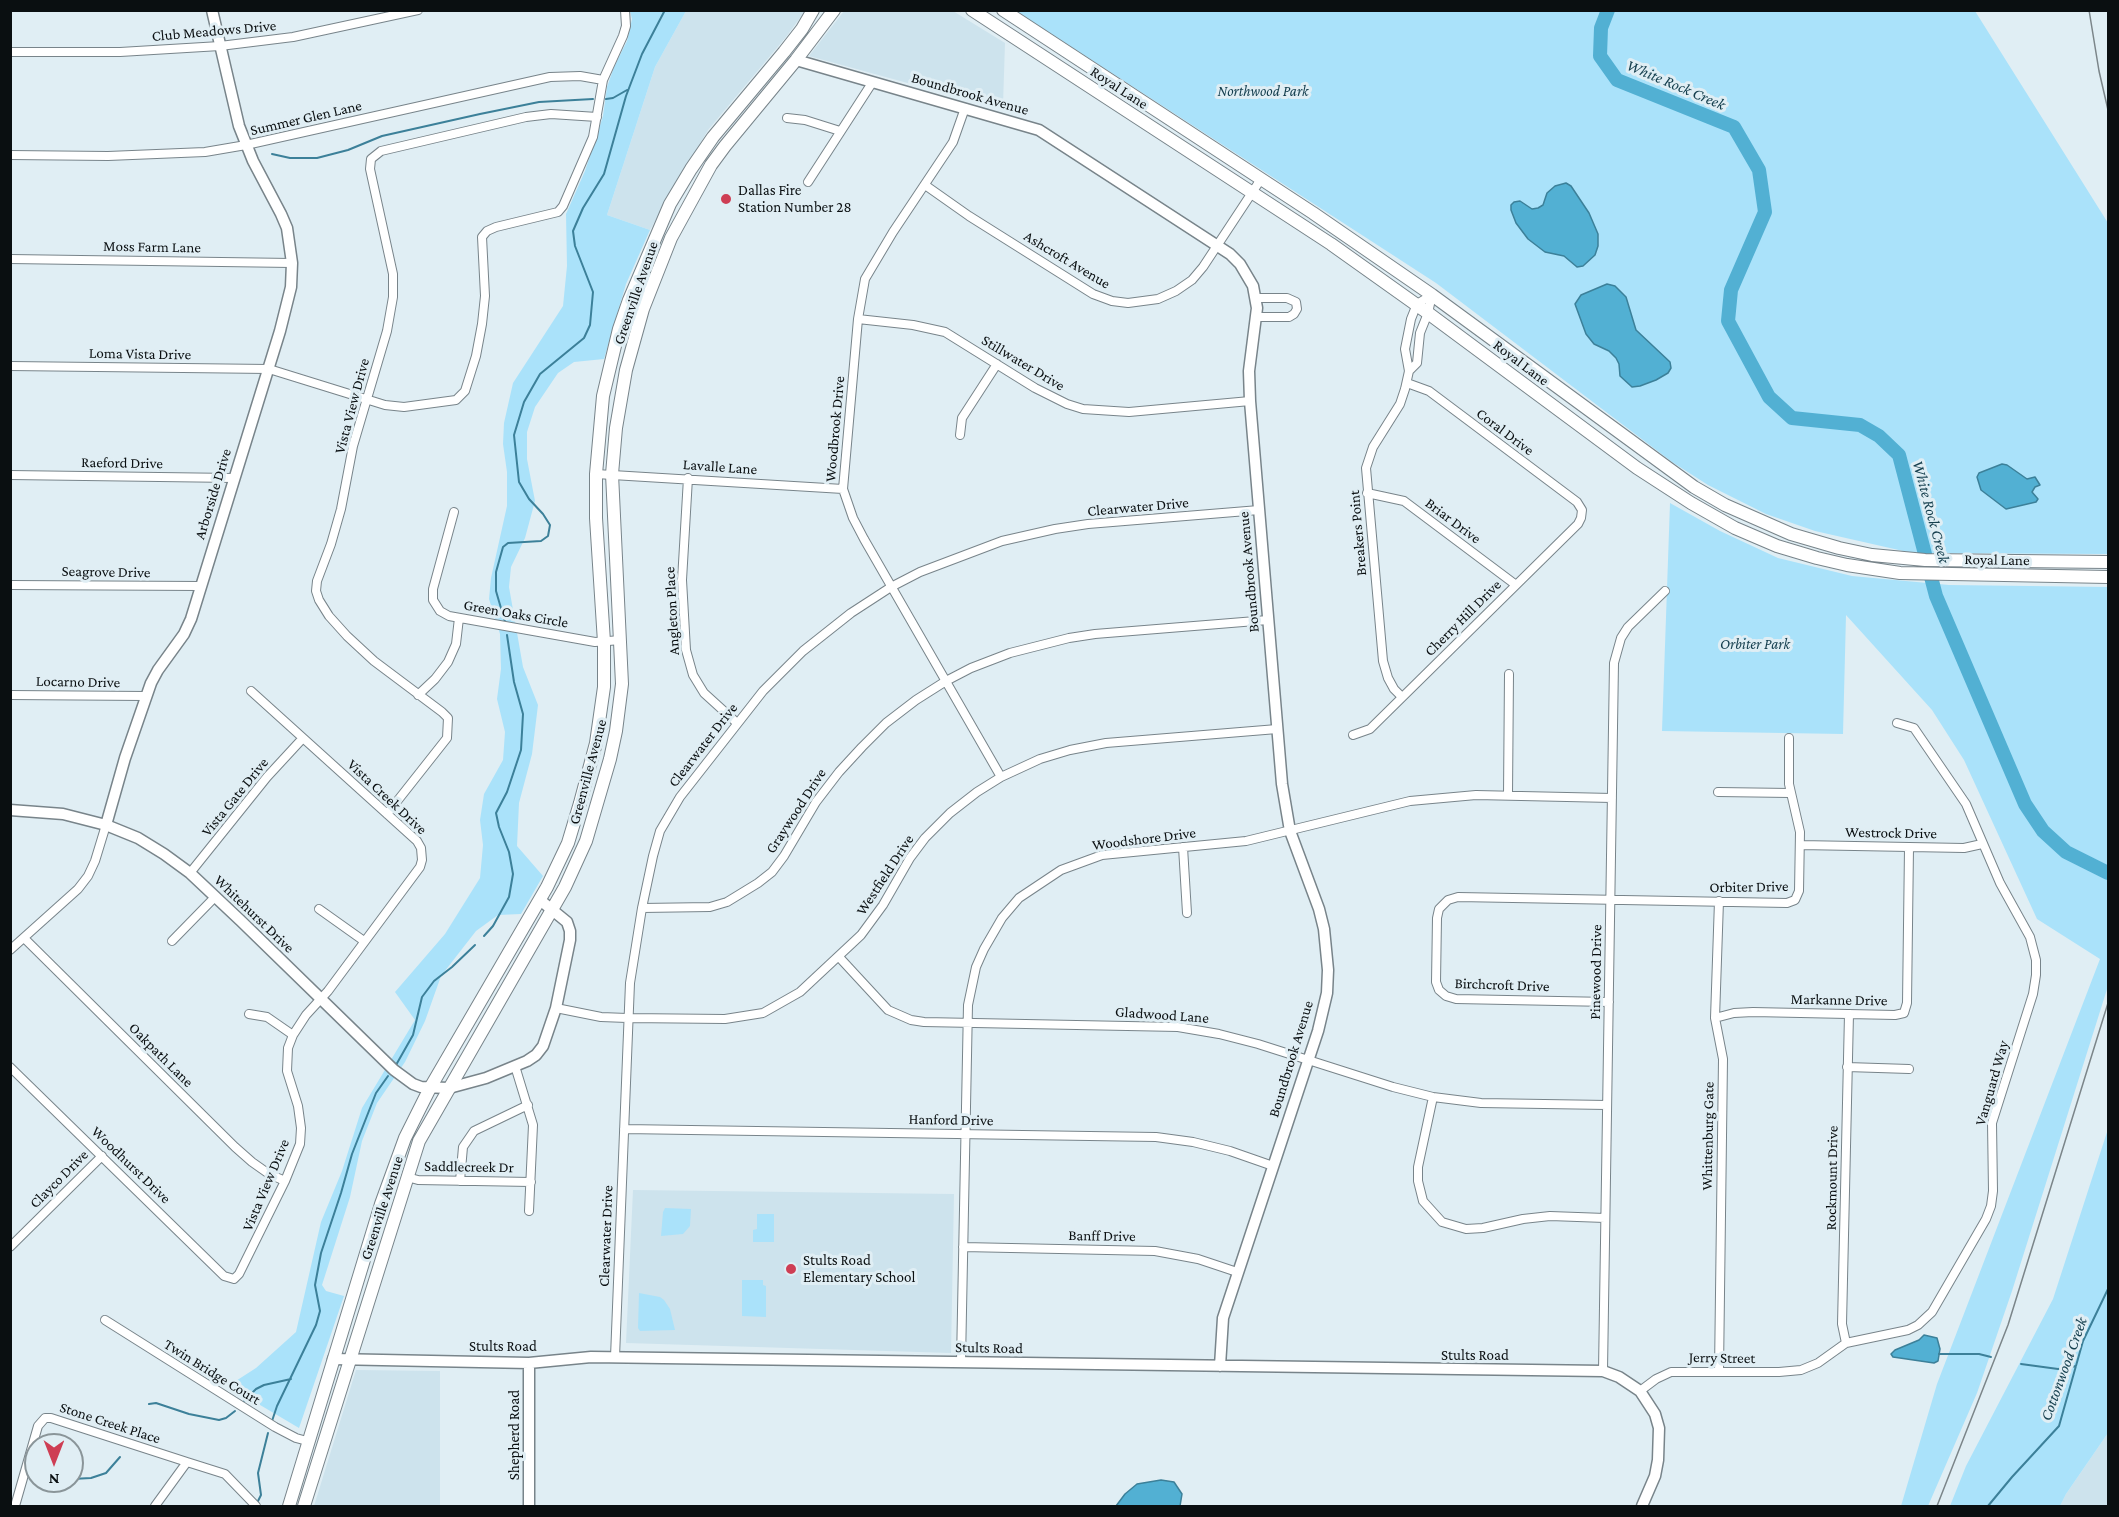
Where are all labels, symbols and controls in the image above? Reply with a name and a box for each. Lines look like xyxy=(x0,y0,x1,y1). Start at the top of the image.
street label: Club Meadows Drive xyxy=(151,17,277,45)
water label: White Rock Creek xyxy=(1624,56,1728,114)
street label: Royal Lane xyxy=(1087,63,1151,113)
street label: Boundbrook Avenue xyxy=(909,69,1031,119)
park label: Northwood Park xyxy=(1217,82,1309,100)
street label: Summer Glen Lane xyxy=(249,96,363,140)
place label: Dallas Fire Station Number 28 xyxy=(738,181,852,216)
marker: Dallas Fire Station Number 28 xyxy=(719,192,733,206)
street label: Ashcroft Avenue xyxy=(1021,227,1113,293)
street label: Moss Farm Lane xyxy=(103,237,201,257)
street label: Greenville Avenue xyxy=(610,239,662,347)
street label: Stillwater Drive xyxy=(978,331,1068,395)
street label: Royal Lane xyxy=(1490,336,1552,390)
street label: Loma Vista Drive xyxy=(89,344,191,364)
street label: Vista View Drive xyxy=(331,356,373,456)
street label: Woodbrook Drive xyxy=(821,375,849,483)
street label: Coral Drive xyxy=(1473,404,1537,460)
street label: Arborside Drive xyxy=(191,446,235,542)
street label: Raeford Drive xyxy=(81,453,163,473)
street label: Lavalle Lane xyxy=(682,455,758,479)
water label: White Rock Creek xyxy=(1908,459,1954,565)
street label: Breakers Point xyxy=(1345,489,1371,577)
street label: Clearwater Drive xyxy=(1087,494,1189,520)
street label: Briar Drive xyxy=(1422,494,1484,548)
street label: Boundbrook Avenue xyxy=(1235,511,1263,633)
street label: Royal Lane xyxy=(1964,550,2030,570)
street label: Seagrove Drive xyxy=(61,562,151,582)
street label: Angleton Place xyxy=(661,566,683,656)
street label: Cherry Hill Drive xyxy=(1421,576,1505,660)
street label: Green Oaks Circle xyxy=(462,596,570,632)
park label: Orbiter Park xyxy=(1720,635,1790,653)
street label: Locarno Drive xyxy=(36,672,120,692)
street label: Clearwater Drive xyxy=(665,699,741,791)
street label: Greenville Avenue xyxy=(565,717,611,827)
street label: Vista Gate Drive xyxy=(198,754,272,840)
street label: Vista Creek Drive xyxy=(343,755,431,839)
street label: Graywood Drive xyxy=(762,765,830,857)
street label: Westrock Drive xyxy=(1845,823,1937,843)
street label: Woodshore Drive xyxy=(1091,824,1197,854)
street label: Westfield Drive xyxy=(852,831,918,919)
street label: Whitehurst Drive xyxy=(210,871,298,957)
street label: Orbiter Drive xyxy=(1709,877,1789,897)
street label: Pinewood Drive xyxy=(1586,924,1606,1020)
street label: Birchcroft Drive xyxy=(1454,974,1550,996)
street label: Markanne Drive xyxy=(1790,990,1888,1010)
street label: Boundbrook Avenue xyxy=(1265,998,1317,1120)
street label: Gladwood Lane xyxy=(1115,1003,1209,1027)
street label: Oakpath Lane xyxy=(125,1019,197,1091)
street label: Vanguard Way xyxy=(1971,1038,2013,1128)
street label: Whittenburg Gate xyxy=(1698,1081,1718,1191)
street label: Hanford Drive xyxy=(908,1110,994,1130)
street label: Woodhurst Drive xyxy=(88,1123,174,1207)
street label: Rockmount Drive xyxy=(1822,1125,1842,1231)
street label: Vista View Drive xyxy=(239,1136,293,1234)
street label: Clayco Drive xyxy=(26,1146,92,1212)
street label: Greenville Avenue xyxy=(357,1154,407,1262)
street label: Saddlecreek Dr xyxy=(424,1157,514,1177)
street label: Clearwater Drive xyxy=(595,1185,617,1287)
street label: Banff Drive xyxy=(1068,1226,1136,1246)
place label: Stults Road Elementary School xyxy=(803,1251,915,1286)
marker: Stults Road Elementary School xyxy=(784,1262,798,1276)
water label: Cottonwood Creek xyxy=(2036,1315,2092,1423)
street label: Twin Bridge Court xyxy=(160,1335,264,1409)
street label: Stults Road xyxy=(469,1337,537,1355)
street label: Stults Road xyxy=(955,1338,1023,1358)
street label: Stults Road xyxy=(1441,1346,1509,1364)
street label: Jerry Street xyxy=(1689,1348,1755,1368)
street label: Shepherd Road xyxy=(505,1390,523,1480)
street label: Stone Creek Place xyxy=(57,1398,163,1448)
north arrow xyxy=(24,1433,84,1493)
text: N xyxy=(49,1471,59,1488)

